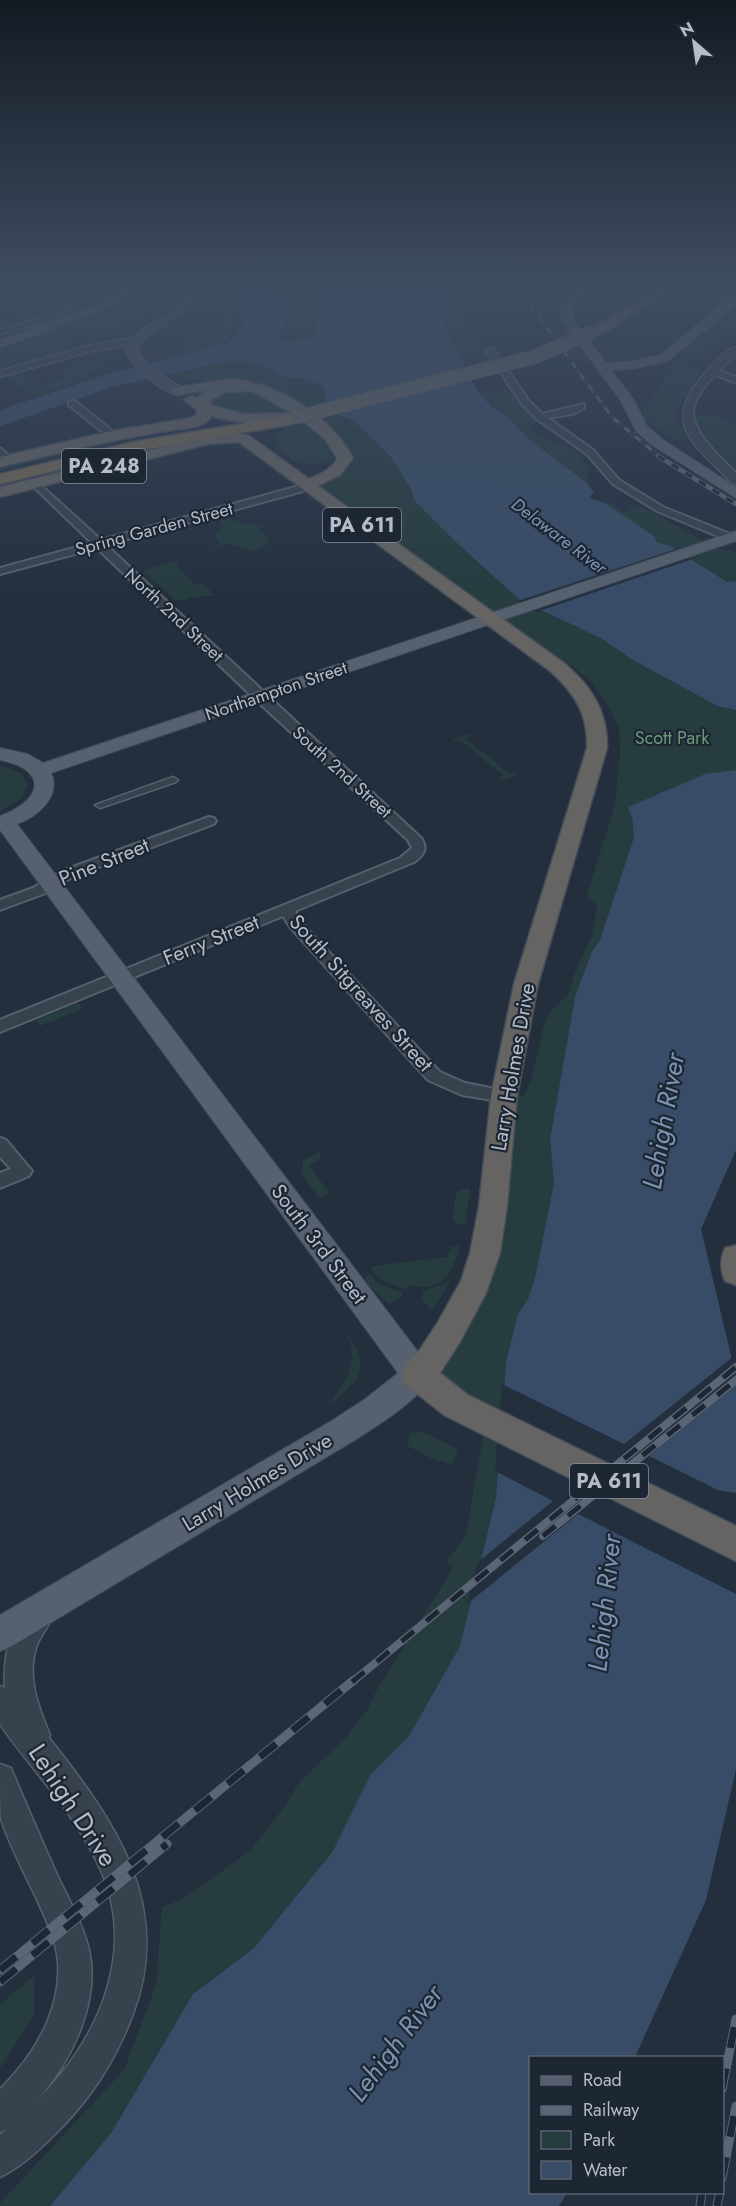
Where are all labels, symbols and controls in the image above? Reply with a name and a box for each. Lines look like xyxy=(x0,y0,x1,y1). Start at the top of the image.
north arrow xyxy=(664,12,724,72)
text: N xyxy=(676,16,698,42)
road number: PA 248 xyxy=(62,449,146,483)
water label: Delaware River xyxy=(506,491,613,581)
street label: Spring Garden Street xyxy=(72,495,236,563)
road number: PA 611 xyxy=(323,508,401,542)
street label: North 2nd Street xyxy=(119,562,230,668)
street label: Northampton Street xyxy=(201,654,351,727)
street label: South 2nd Street xyxy=(286,720,398,824)
park label: Scott Park xyxy=(635,725,709,751)
street label: Pine Street xyxy=(54,830,154,894)
street label: Ferry Street xyxy=(158,907,264,973)
street label: South Sitgreaves Street xyxy=(282,908,440,1078)
street label: Larry Holmes Drive xyxy=(483,980,543,1153)
water label: Lehigh River xyxy=(632,1048,695,1192)
street label: South 3rd Street xyxy=(264,1178,374,1310)
street label: Larry Holmes Drive xyxy=(176,1425,338,1539)
road number: PA 611 xyxy=(570,1464,648,1498)
water label: Lehigh River xyxy=(577,1530,631,1674)
street label: Lehigh Drive xyxy=(19,1736,127,1874)
water label: Lehigh River xyxy=(338,1975,453,2110)
legend xyxy=(529,2056,724,2194)
text: Road xyxy=(583,2067,622,2093)
text: Railway xyxy=(583,2097,639,2123)
text: Park xyxy=(583,2127,615,2153)
text: Water xyxy=(583,2157,628,2183)

